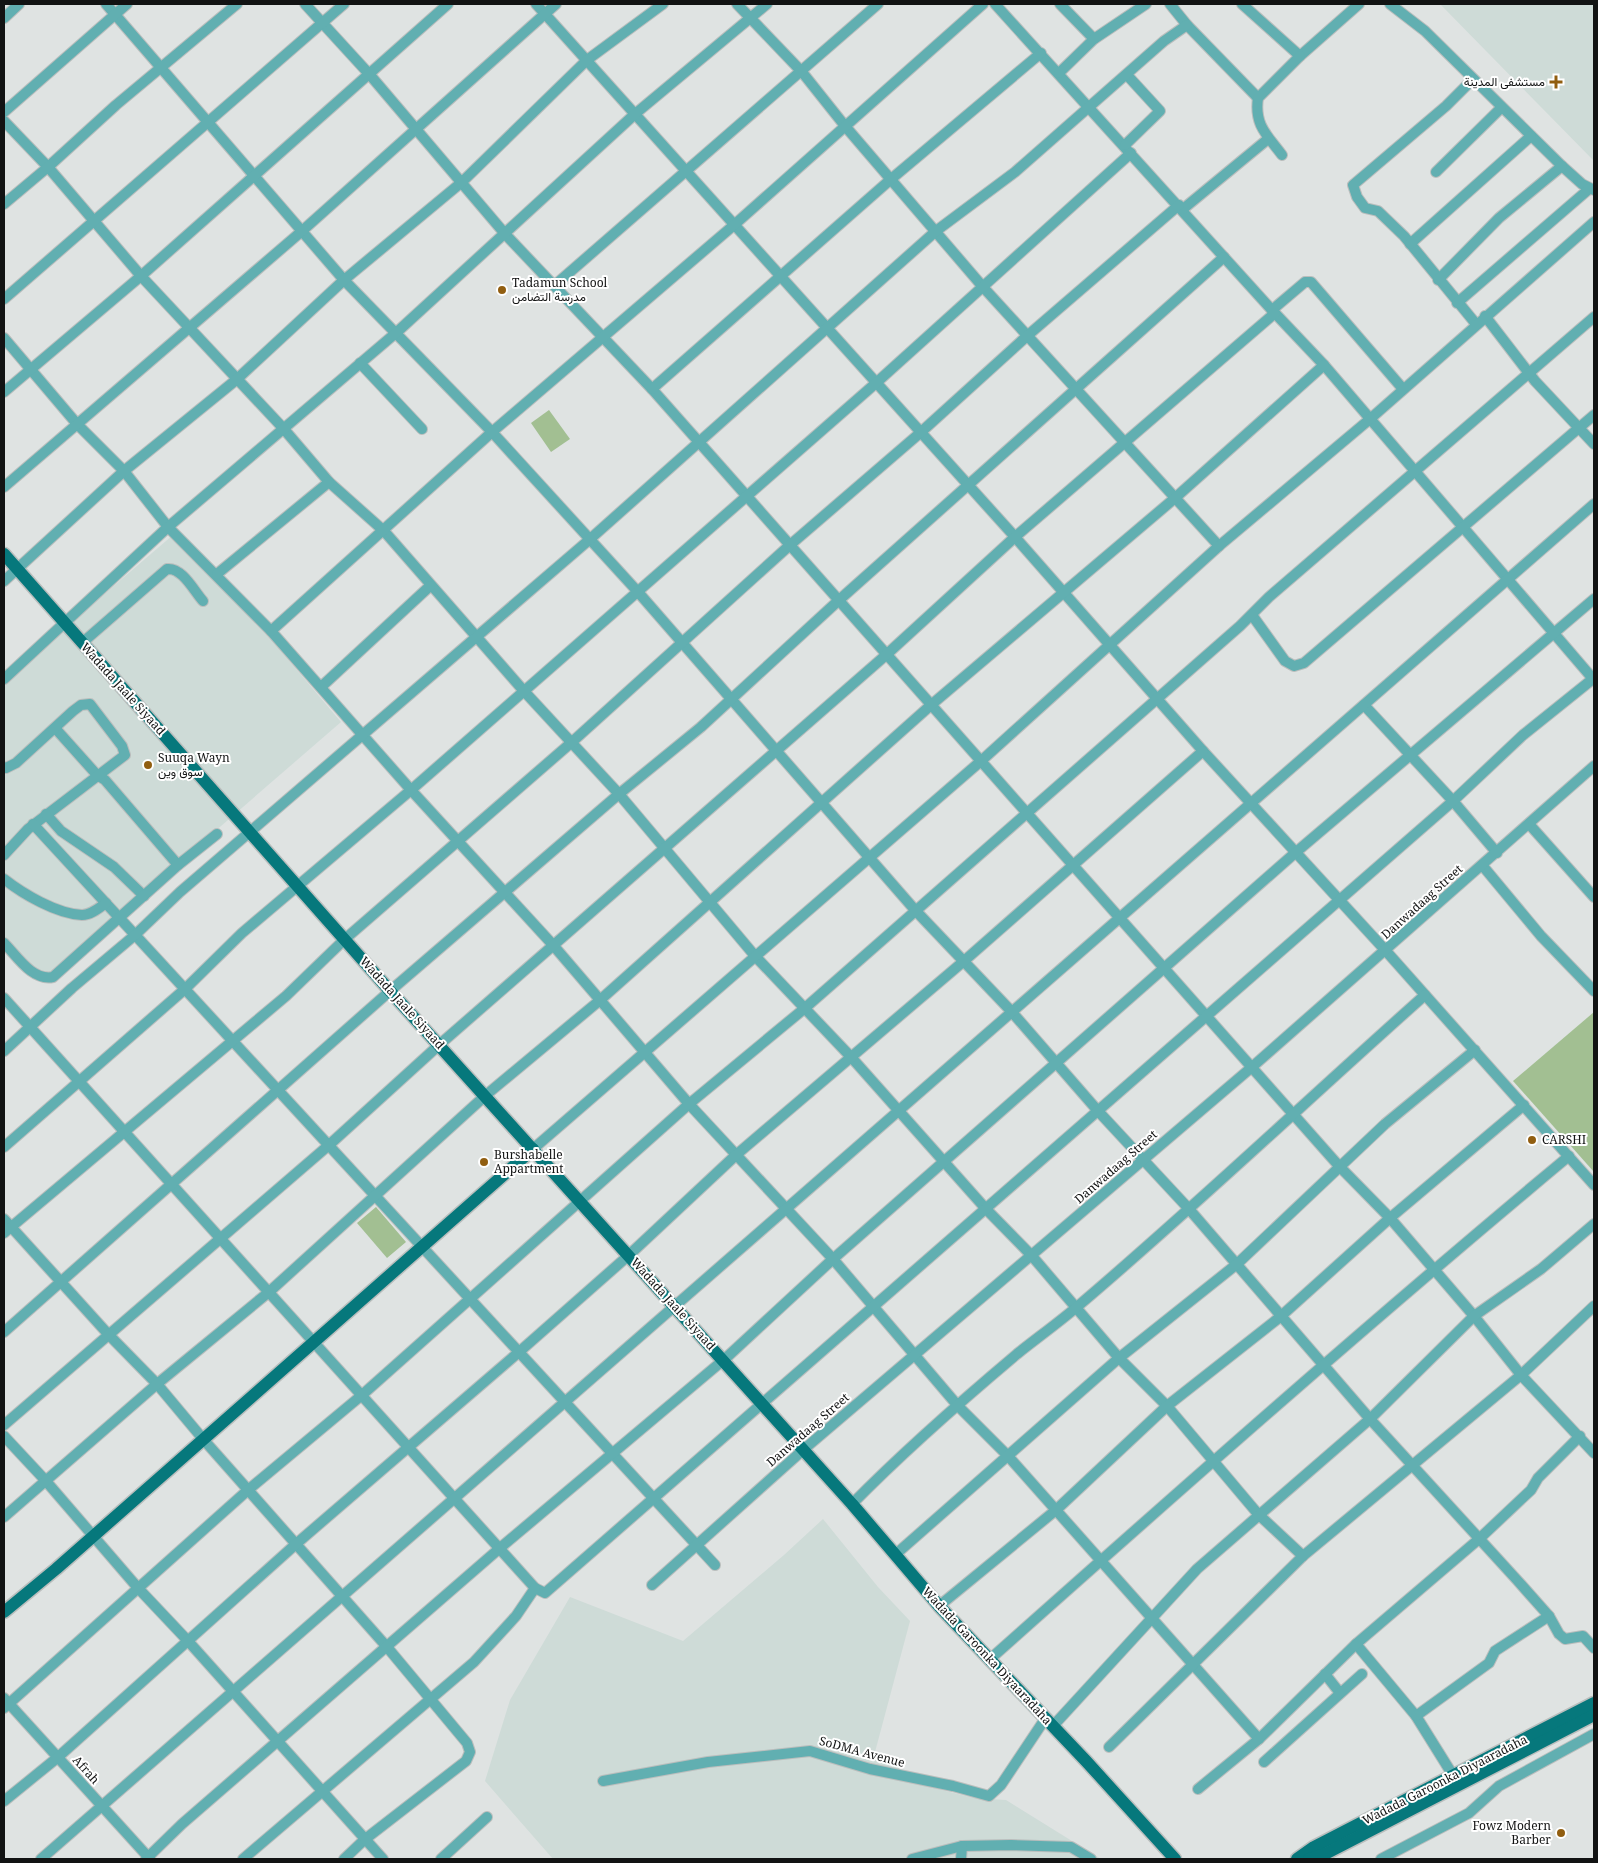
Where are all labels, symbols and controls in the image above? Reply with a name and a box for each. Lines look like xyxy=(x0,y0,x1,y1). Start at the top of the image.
place label: مستشفى المدينة xyxy=(1464,73,1545,90)
marker: مستشفى المدينة xyxy=(1549,75,1563,89)
place label: Tadamun School مدرسة التضامن xyxy=(512,274,608,305)
marker: Tadamun School مدرسة التضامن xyxy=(496,284,508,296)
street label: Wadada Jaale Siyaad xyxy=(77,639,170,739)
place label: Suuqa Wayn سوق وين xyxy=(158,749,230,780)
marker: Suuqa Wayn سوق وين xyxy=(142,759,154,771)
street label: Danwadaag Street xyxy=(1377,860,1466,943)
street label: Wadada Jaale Siyaad xyxy=(356,953,449,1053)
street label: Danwadaag Street xyxy=(1071,1126,1161,1207)
place label: CARSHI xyxy=(1542,1131,1586,1148)
marker: CARSHI xyxy=(1526,1134,1538,1146)
place label: Burshabelle Appartment xyxy=(494,1146,564,1177)
marker: Burshabelle Appartment xyxy=(478,1156,490,1168)
street label: Wadada Jaale Siyaad xyxy=(627,1254,720,1354)
street label: Danwadaag Street xyxy=(763,1389,853,1470)
street label: Wadada Garoonka Diyaaradaha xyxy=(919,1583,1056,1728)
street label: Wadada Garoonka Diyaaradaha xyxy=(1359,1730,1530,1829)
street label: SoDMA Avenue xyxy=(817,1732,907,1771)
street label: Afrah xyxy=(69,1752,104,1788)
place label: Fowz Modern Barber xyxy=(1473,1817,1551,1848)
marker: Fowz Modern Barber xyxy=(1555,1827,1567,1839)

